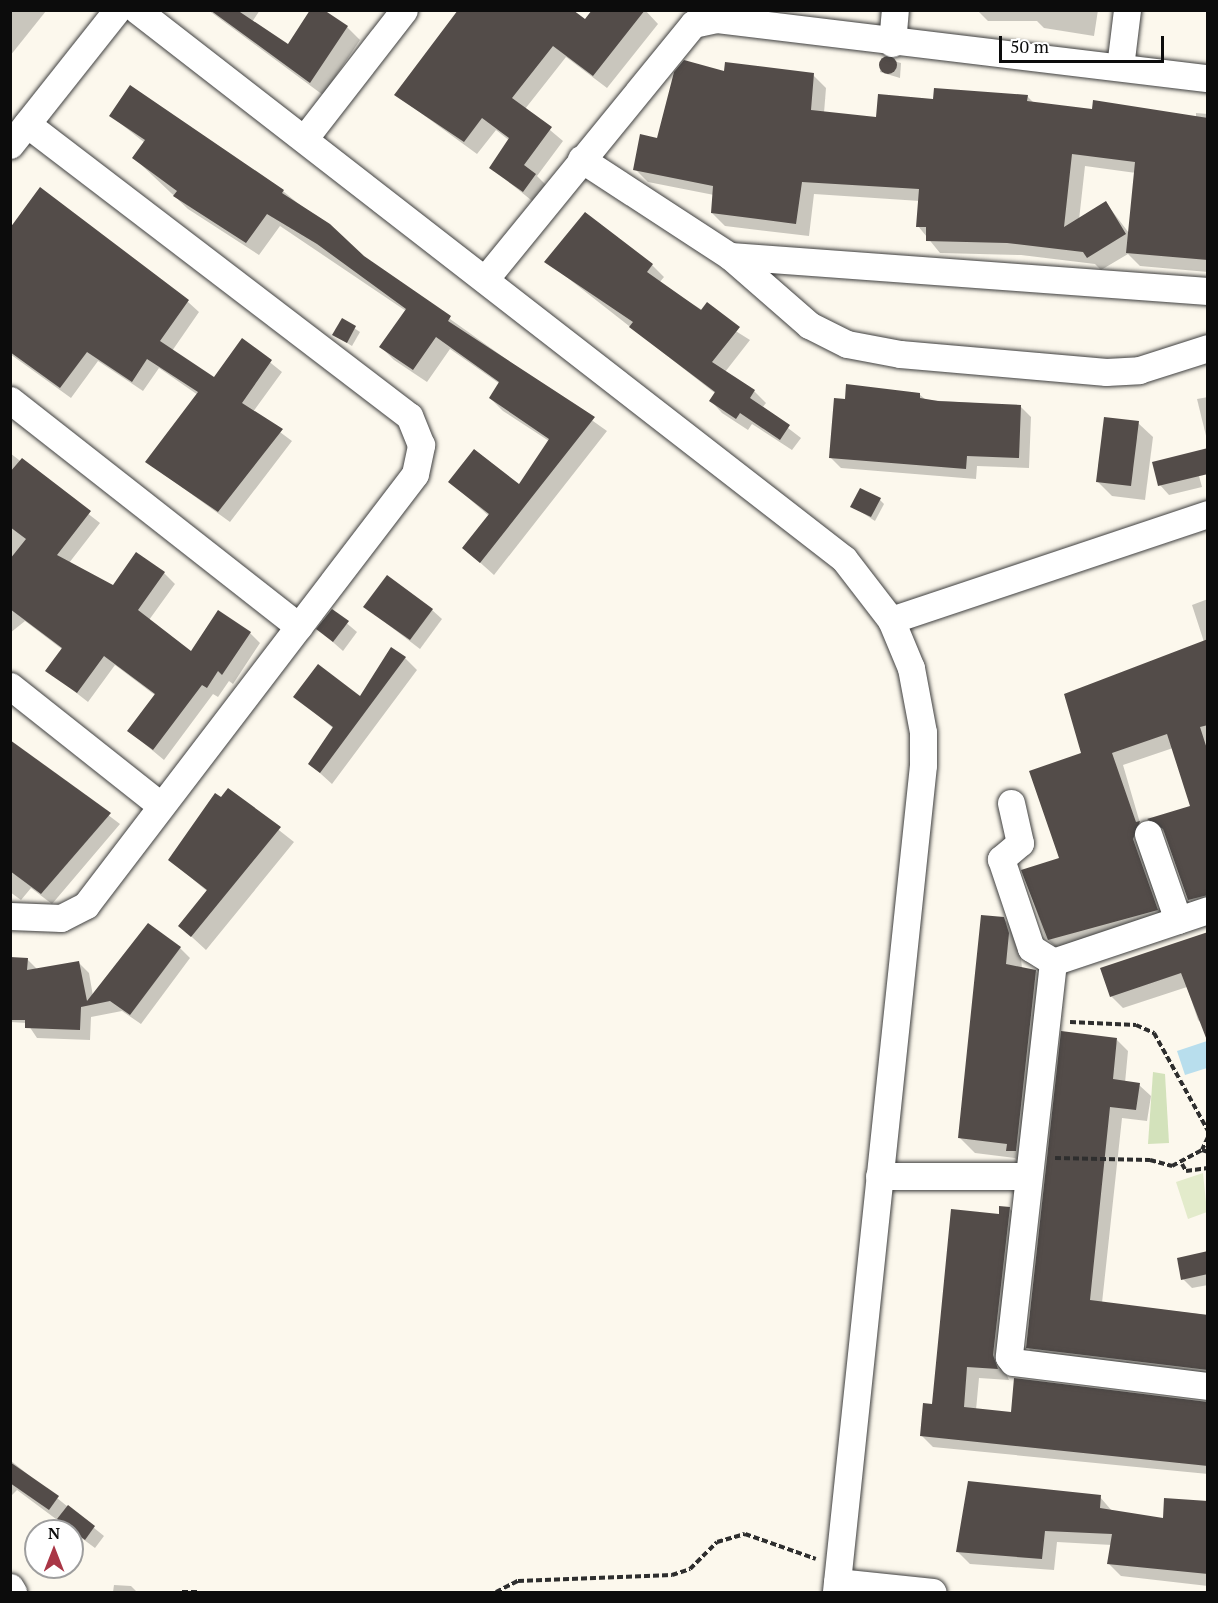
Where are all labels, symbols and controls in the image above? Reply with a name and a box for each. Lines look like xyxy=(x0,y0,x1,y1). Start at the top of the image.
scale bar xyxy=(1002,24,1167,62)
text: 50 m xyxy=(1010,34,1049,58)
north arrow xyxy=(24,1519,84,1579)
text: N xyxy=(48,1522,60,1544)

